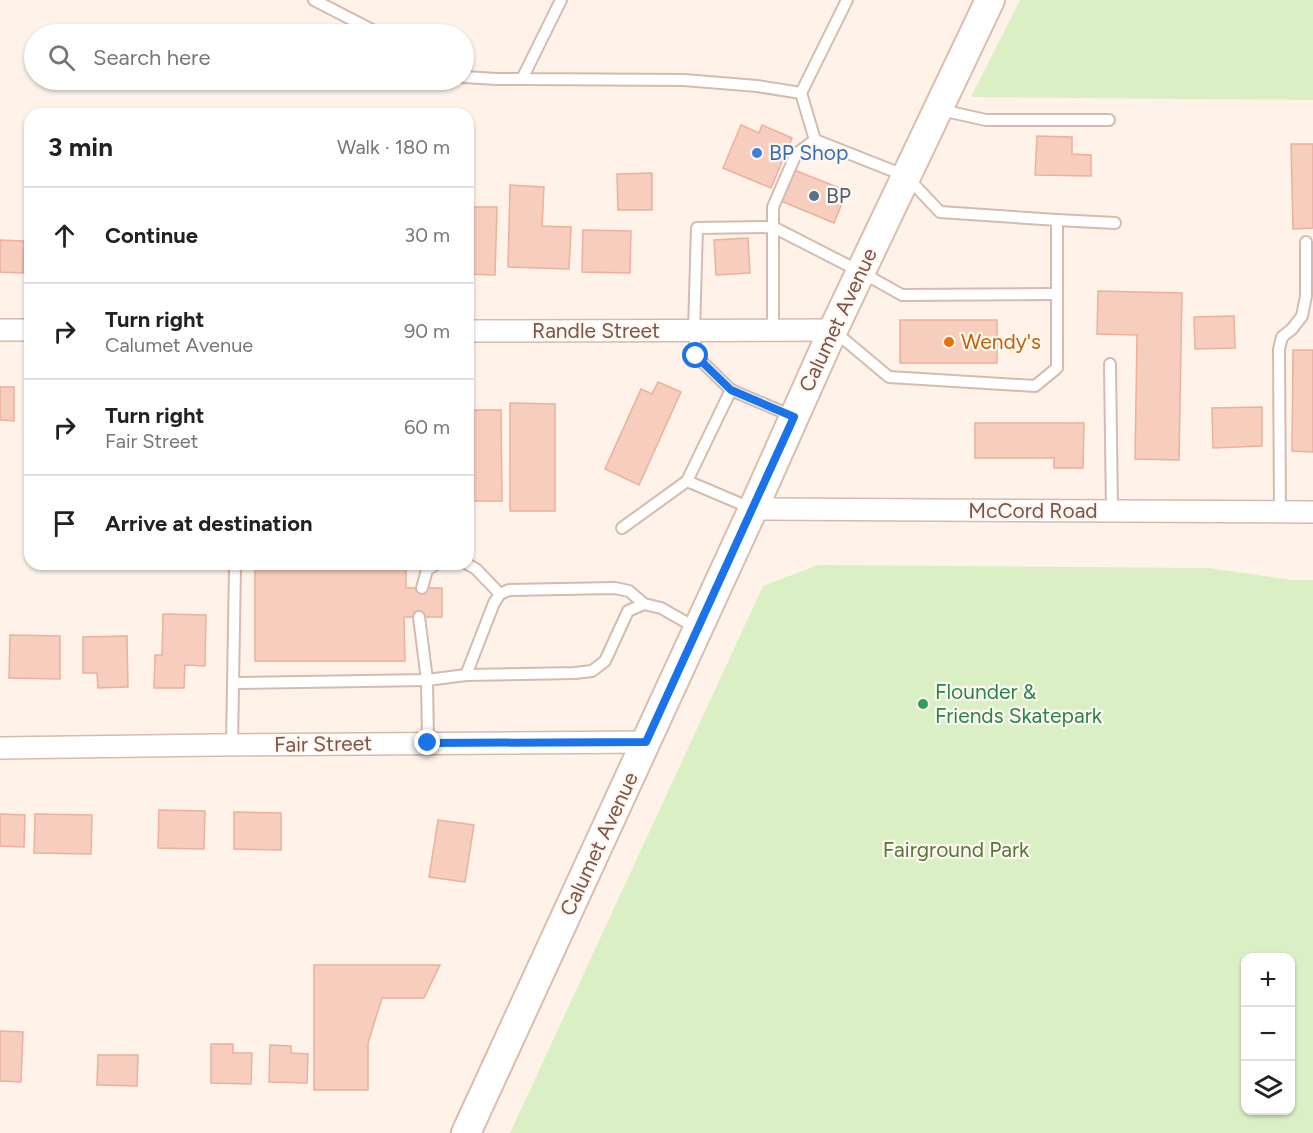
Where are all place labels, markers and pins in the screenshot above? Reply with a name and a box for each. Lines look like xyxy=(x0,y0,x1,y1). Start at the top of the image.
place label: BP Shop xyxy=(769,140,848,165)
marker: BP Shop xyxy=(750,146,764,160)
place label: BP xyxy=(826,183,851,208)
marker: BP xyxy=(807,189,821,203)
place label: Wendy's xyxy=(961,329,1041,354)
marker: Wendy's xyxy=(942,335,956,349)
place label: Flounder & Friends Skatepark xyxy=(935,679,1103,728)
marker: Flounder & Friends Skatepark xyxy=(916,697,930,711)

